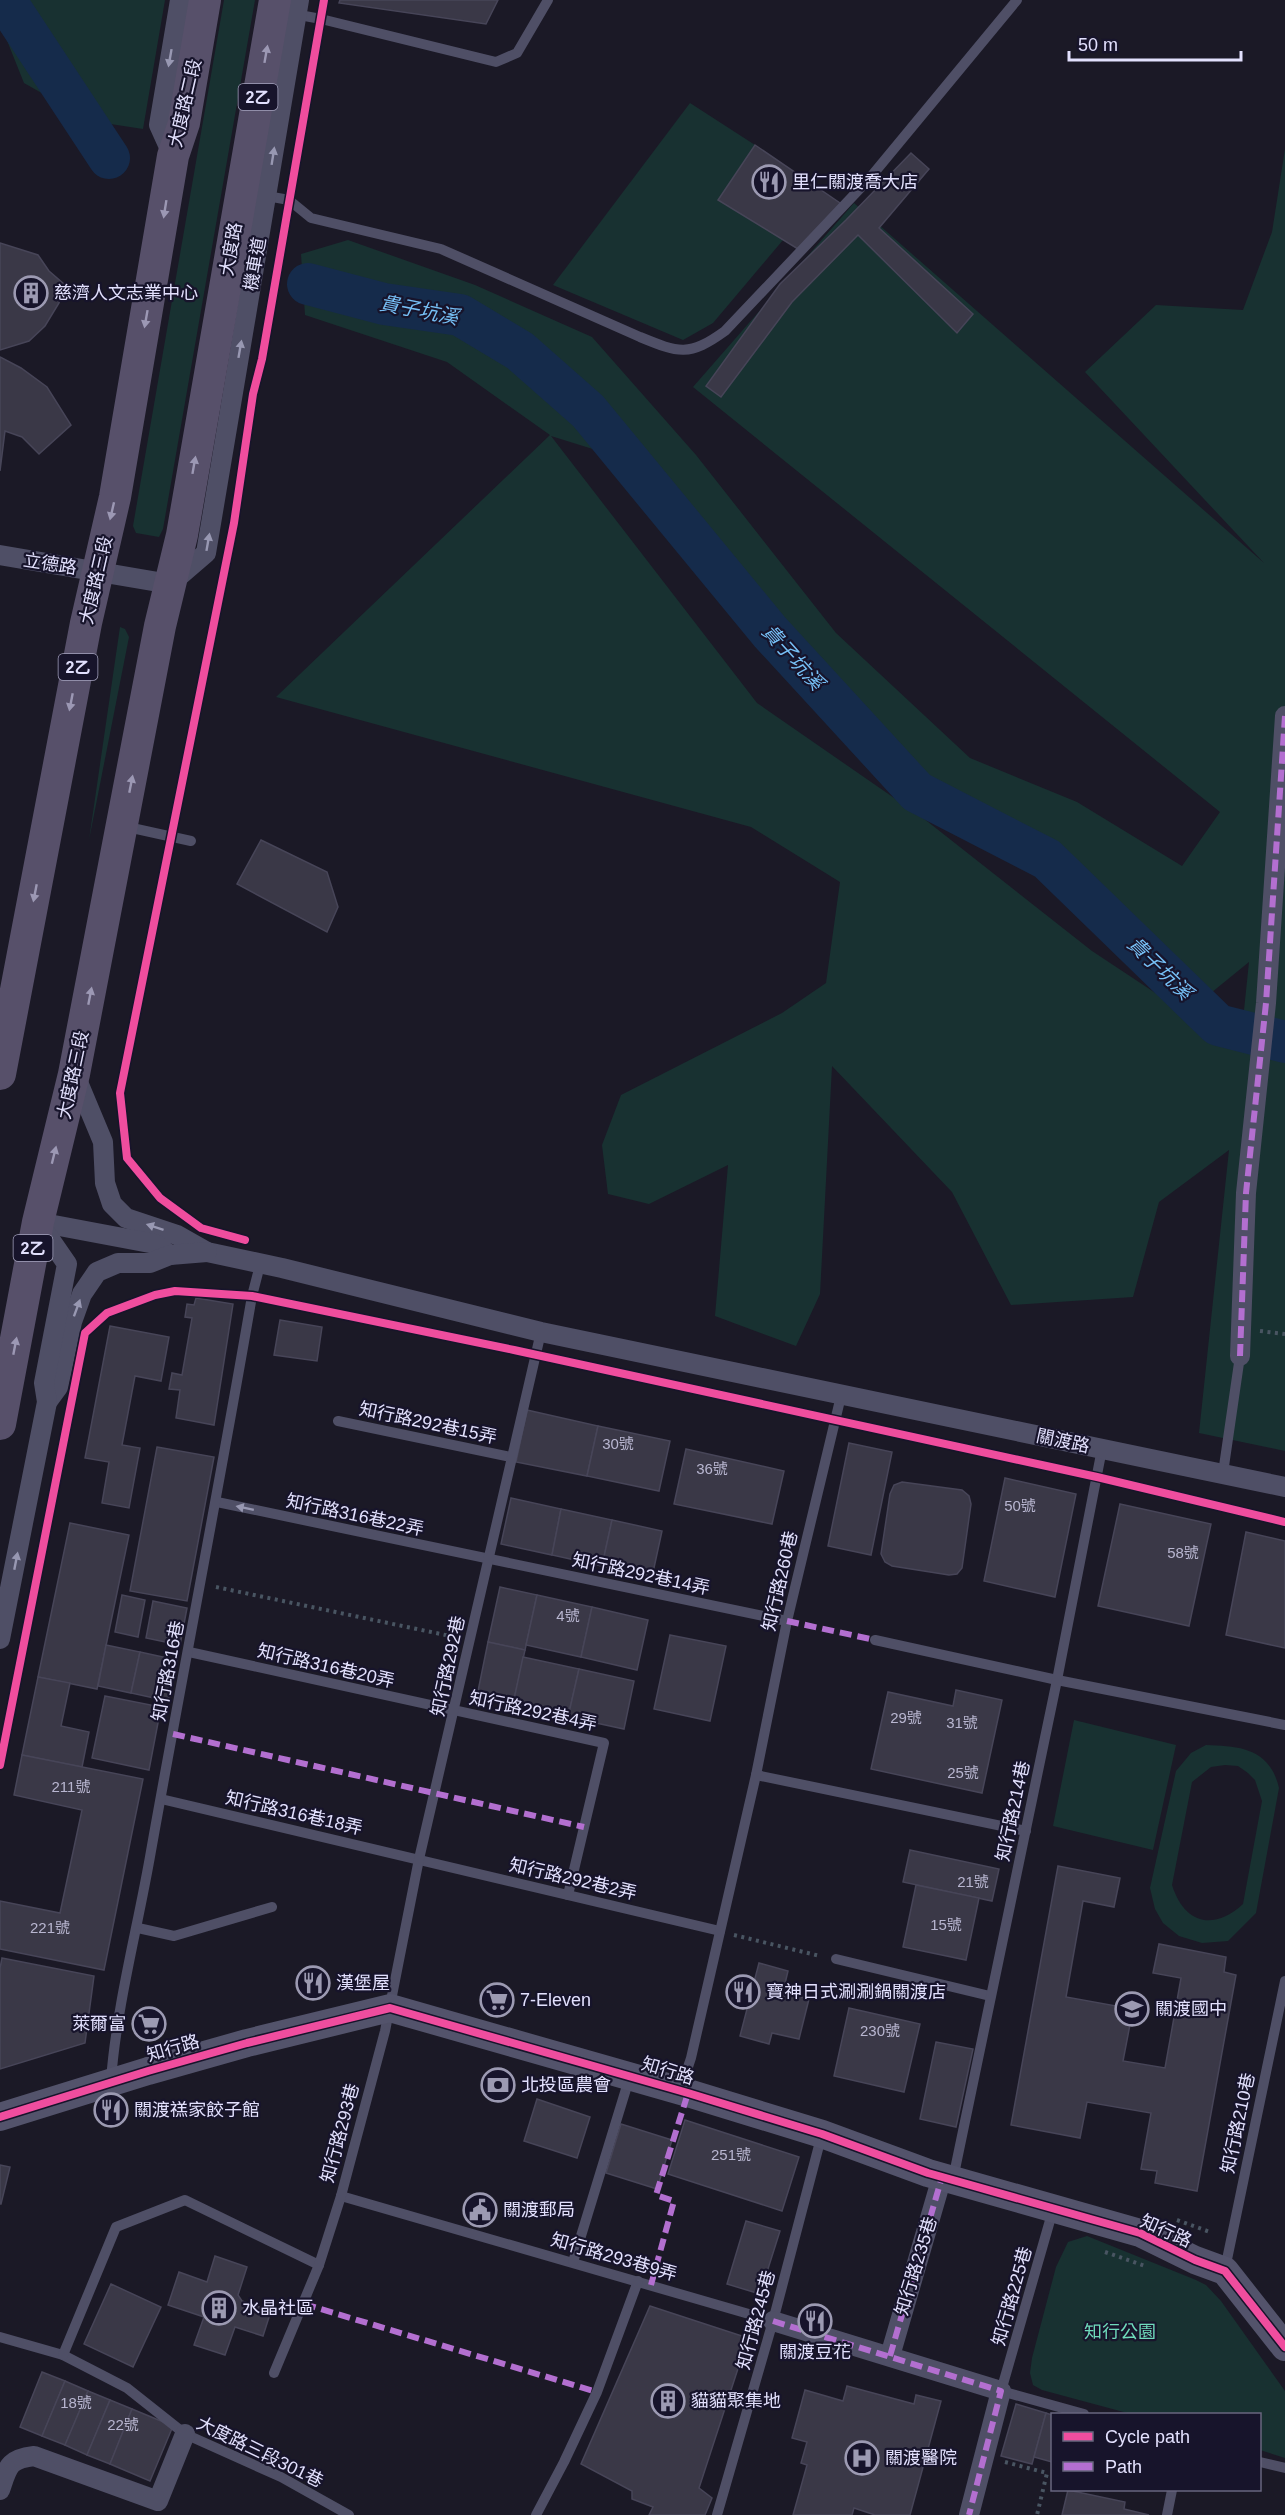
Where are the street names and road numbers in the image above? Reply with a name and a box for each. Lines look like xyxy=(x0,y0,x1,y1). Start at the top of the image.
street label: 大度路二段 xyxy=(165,57,205,149)
road number: 2乙 xyxy=(238,84,278,110)
street label: 大度路 xyxy=(216,221,246,277)
street label: 機車道 xyxy=(240,236,270,292)
street label: 大度路三段 xyxy=(76,534,116,626)
street label: 立德路 xyxy=(22,550,78,578)
road number: 2乙 xyxy=(58,654,98,680)
street label: 大度路三段 xyxy=(54,1029,92,1121)
road number: 2乙 xyxy=(14,1235,52,1261)
street label: 知行路292巷15弄 xyxy=(357,1399,499,1447)
street label: 關渡路 xyxy=(1035,1426,1091,1456)
street label: 知行路316巷22弄 xyxy=(284,1491,426,1539)
street label: 知行路260巷 xyxy=(759,1529,801,1633)
street label: 知行路292巷14弄 xyxy=(570,1550,712,1598)
street label: 知行路292巷 xyxy=(428,1614,468,1718)
street label: 知行路316巷 xyxy=(148,1619,188,1723)
street label: 知行路316巷20弄 xyxy=(256,1641,396,1691)
street label: 知行路292巷4弄 xyxy=(467,1688,599,1734)
street label: 知行路214巷 xyxy=(993,1759,1033,1863)
street label: 知行路316巷18弄 xyxy=(224,1788,364,1838)
street label: 知行路292巷2弄 xyxy=(507,1855,639,1903)
street label: 知行路 xyxy=(144,2031,202,2065)
street label: 知行路 xyxy=(639,2054,697,2088)
street label: 知行路210巷 xyxy=(1218,2071,1258,2175)
street label: 知行路293巷 xyxy=(317,2081,363,2185)
street label: 知行路 xyxy=(1137,2211,1195,2251)
street label: 知行路235巷 xyxy=(892,2214,940,2318)
street label: 知行路293巷9弄 xyxy=(549,2229,679,2285)
street label: 知行路225巷 xyxy=(988,2244,1036,2348)
street label: 知行路245巷 xyxy=(733,2268,779,2372)
street label: 大度路三段301巷 xyxy=(194,2413,326,2491)

